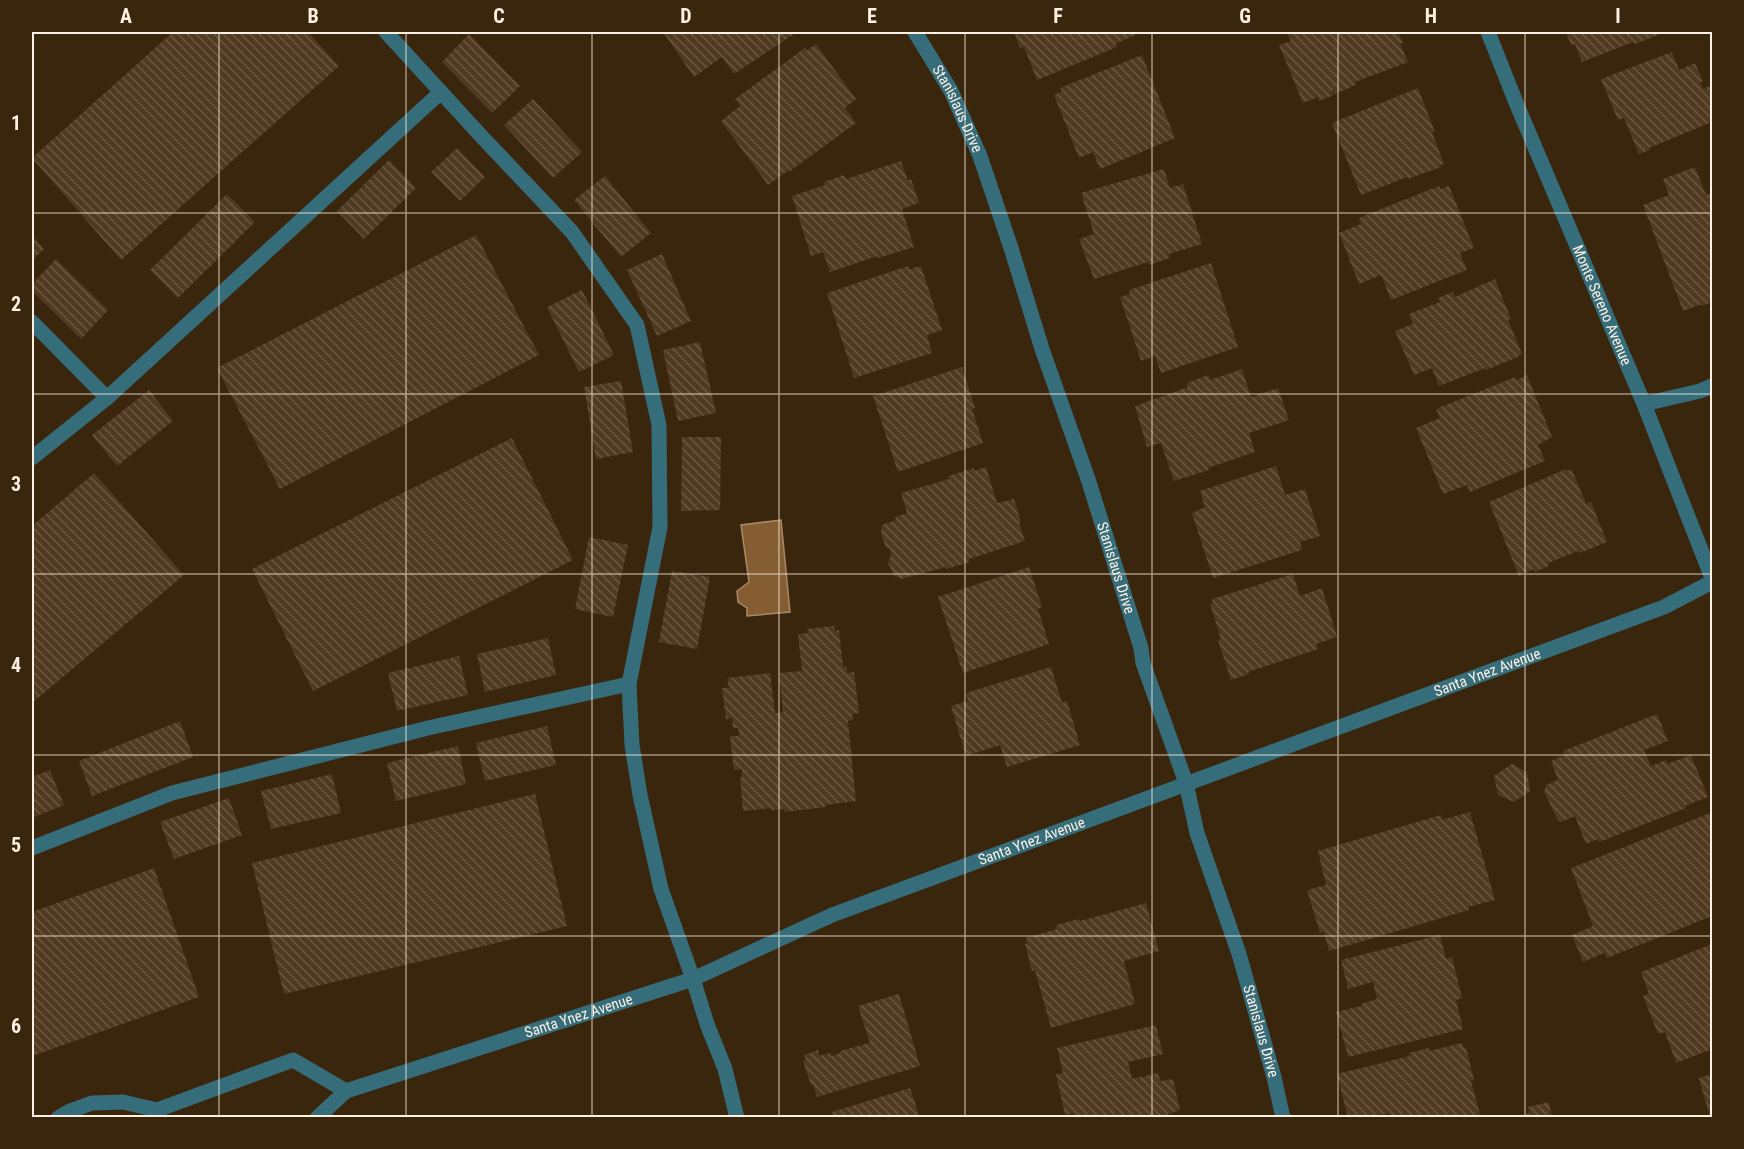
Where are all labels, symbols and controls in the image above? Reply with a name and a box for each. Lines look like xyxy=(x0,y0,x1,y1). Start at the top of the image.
text: A xyxy=(120,4,132,28)
text: B xyxy=(307,4,319,28)
text: C xyxy=(493,4,505,28)
text: D xyxy=(680,4,692,28)
text: E xyxy=(867,4,877,28)
text: F xyxy=(1053,4,1063,28)
text: G xyxy=(1239,4,1251,28)
text: H xyxy=(1425,4,1437,28)
text: I xyxy=(1615,4,1621,28)
street label: Stanislaus Drive xyxy=(928,62,986,155)
text: 1 xyxy=(11,111,21,135)
street label: Monte Sereno Avenue xyxy=(1569,242,1635,368)
text: 2 xyxy=(11,292,21,316)
text: 3 xyxy=(11,472,21,496)
street label: Stanislaus Drive xyxy=(1093,520,1139,616)
street label: Santa Ynez Avenue xyxy=(1431,644,1543,700)
text: 4 xyxy=(11,653,21,677)
street label: Santa Ynez Avenue xyxy=(976,813,1087,869)
text: 5 xyxy=(11,833,21,857)
street label: Stanislaus Drive xyxy=(1239,983,1283,1079)
street label: Santa Ynez Avenue xyxy=(522,990,635,1042)
text: 6 xyxy=(11,1014,21,1038)

